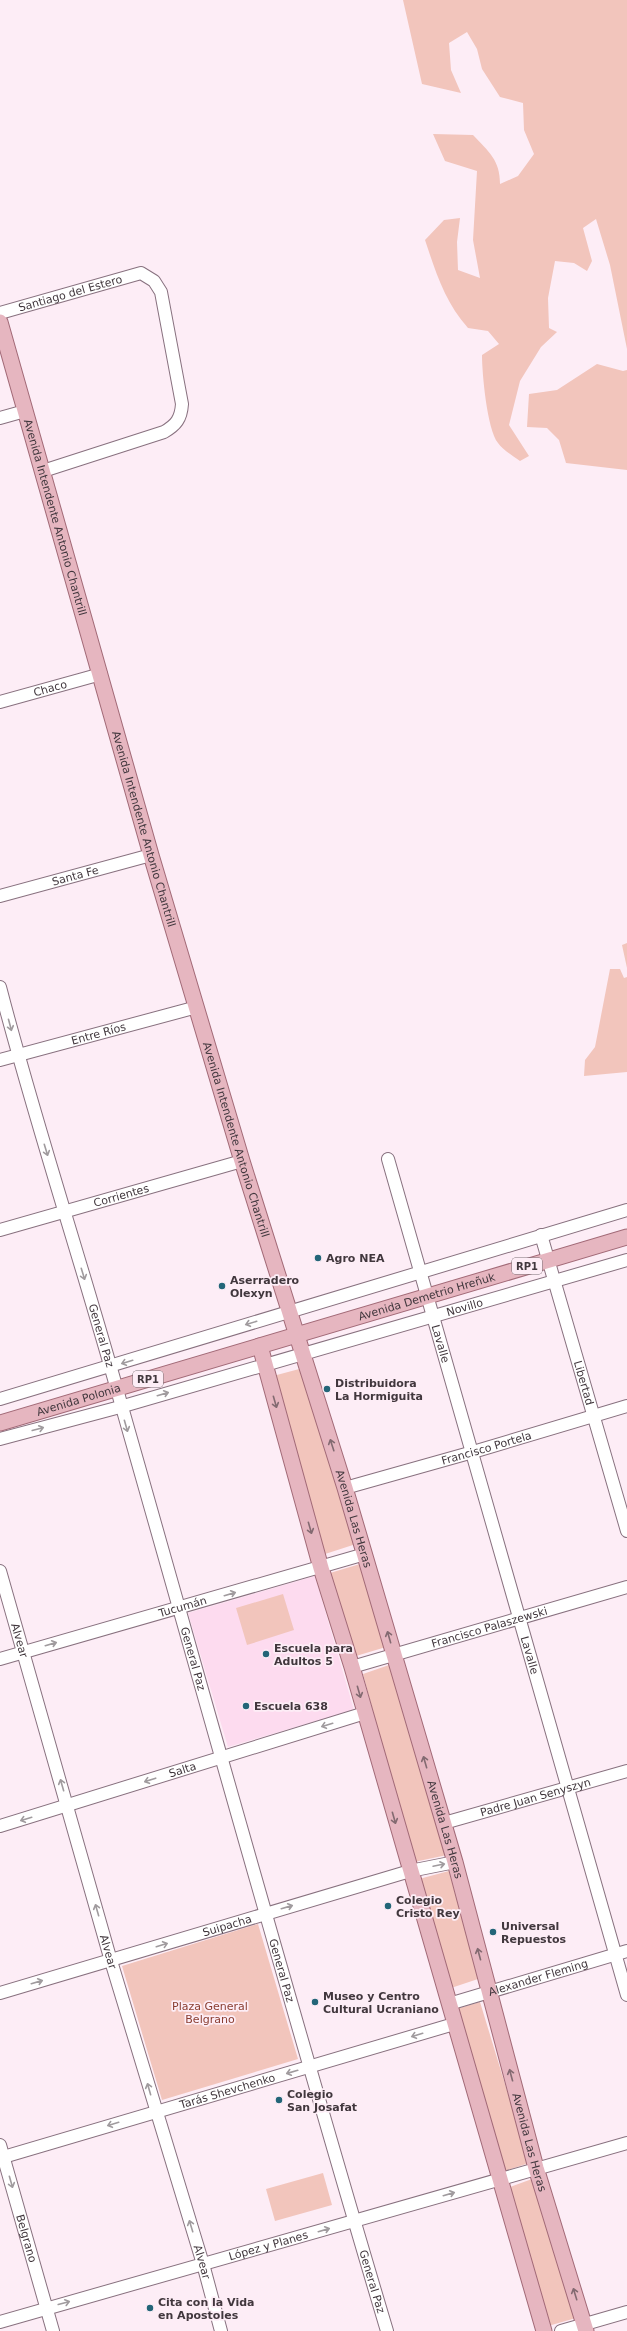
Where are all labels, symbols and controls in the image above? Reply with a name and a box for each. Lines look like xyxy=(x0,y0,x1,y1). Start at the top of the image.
street label: Santiago del Estero xyxy=(17,273,124,314)
street label: Avenida Intendente Antonio Chantrill xyxy=(21,418,89,617)
street label: Chaco xyxy=(32,678,69,699)
street label: Avenida Intendente Antonio Chantrill xyxy=(109,730,178,929)
street label: Santa Fe xyxy=(51,863,100,889)
one-way arrow xyxy=(7,1018,14,1031)
street label: Entre Ríos xyxy=(70,1020,128,1048)
street label: Avenida Intendente Antonio Chantrill xyxy=(200,1040,272,1239)
one-way arrow xyxy=(43,1143,50,1156)
street label: Corrientes xyxy=(92,1182,151,1210)
place label: Agro NEA xyxy=(326,1252,385,1265)
marker: Agro NEA xyxy=(313,1253,323,1263)
road number: RP1 xyxy=(512,1258,542,1274)
one-way arrow xyxy=(80,1268,87,1281)
street label: Avenida Demetrio Hreñuk xyxy=(357,1270,497,1323)
place label: Aserradero Olexyn xyxy=(230,1274,300,1300)
marker: Aserradero Olexyn xyxy=(217,1281,227,1291)
street label: Novillo xyxy=(445,1296,485,1319)
street label: General Paz xyxy=(86,1302,116,1369)
one-way arrow xyxy=(245,1320,258,1327)
street label: Lavalle xyxy=(429,1323,452,1365)
one-way arrow xyxy=(120,1359,133,1366)
street label: Libertad xyxy=(571,1359,596,1407)
road number: RP1 xyxy=(133,1371,163,1387)
place label: Distribuidora La Hormiguita xyxy=(335,1377,423,1403)
street label: Avenida Polonia xyxy=(35,1382,122,1419)
marker: Distribuidora La Hormiguita xyxy=(322,1384,332,1394)
one-way arrow xyxy=(156,1390,169,1397)
one-way arrow xyxy=(272,1396,279,1409)
one-way arrow xyxy=(123,1420,130,1433)
one-way arrow xyxy=(31,1425,44,1432)
street label: Francisco Portela xyxy=(440,1429,533,1468)
one-way arrow xyxy=(327,1440,335,1452)
street label: Avenida Las Heras xyxy=(333,1468,374,1570)
one-way arrow xyxy=(307,1521,314,1534)
one-way arrow xyxy=(223,1590,236,1597)
street label: Tucumán xyxy=(156,1594,208,1620)
street label: Francisco Palaszewski xyxy=(430,1605,549,1651)
street label: Alvear xyxy=(8,1622,30,1660)
street label: General Paz xyxy=(178,1626,208,1692)
one-way arrow xyxy=(385,1630,392,1643)
street label: Lavalle xyxy=(518,1635,541,1676)
one-way arrow xyxy=(44,1640,57,1647)
place label: Escuela para Adultos 5 xyxy=(274,1642,353,1668)
marker: Escuela para Adultos 5 xyxy=(261,1649,271,1659)
one-way arrow xyxy=(356,1686,363,1699)
place label: Escuela 638 xyxy=(254,1700,328,1713)
marker: Escuela 638 xyxy=(241,1701,251,1711)
one-way arrow xyxy=(321,1722,334,1729)
one-way arrow xyxy=(421,1755,428,1768)
street label: Salta xyxy=(167,1760,198,1780)
street label: Padre Juan Senyszyn xyxy=(479,1776,592,1819)
one-way arrow xyxy=(143,1777,156,1784)
one-way arrow xyxy=(58,1778,65,1791)
street label: Avenida Las Heras xyxy=(424,1779,465,1880)
one-way arrow xyxy=(391,1811,398,1824)
one-way arrow xyxy=(19,1816,32,1823)
one-way arrow xyxy=(432,1861,445,1869)
place label: Colegio Cristo Rey xyxy=(396,1894,460,1920)
marker: Colegio Cristo Rey xyxy=(383,1901,393,1911)
one-way arrow xyxy=(280,1903,293,1910)
one-way arrow xyxy=(93,1904,100,1917)
street label: Suipacha xyxy=(201,1912,253,1939)
place label: Universal Repuestos xyxy=(501,1920,566,1946)
marker: Universal Repuestos xyxy=(488,1927,498,1937)
street label: Alvear xyxy=(97,1933,119,1971)
street label: General Paz xyxy=(266,1937,297,2004)
one-way arrow xyxy=(156,1941,169,1948)
one-way arrow xyxy=(475,1948,482,1961)
street label: Alexander Fleming xyxy=(487,1957,590,1999)
one-way arrow xyxy=(31,1978,44,1985)
place label: Museo y Centro Cultural Ucraniano xyxy=(323,1990,439,2016)
marker: Museo y Centro Cultural Ucraniano xyxy=(310,1997,320,2007)
park label: Plaza General Belgrano xyxy=(172,2000,248,2026)
one-way arrow xyxy=(410,2032,423,2039)
one-way arrow xyxy=(286,2069,299,2076)
one-way arrow xyxy=(507,2069,514,2082)
street label: Tarás Shevchenko xyxy=(177,2071,277,2112)
one-way arrow xyxy=(145,2082,152,2095)
place label: Colegio San Josafat xyxy=(287,2088,357,2114)
street label: Avenida Las Heras xyxy=(509,2092,549,2194)
marker: Colegio San Josafat xyxy=(274,2095,284,2105)
one-way arrow xyxy=(107,2121,120,2128)
one-way arrow xyxy=(8,2176,15,2189)
one-way arrow xyxy=(442,2190,455,2197)
street label: Belgrano xyxy=(13,2213,39,2264)
one-way arrow xyxy=(187,2220,194,2233)
one-way arrow xyxy=(317,2226,330,2233)
street label: López y Planes xyxy=(227,2228,310,2263)
street label: Alvear xyxy=(191,2243,213,2281)
street label: General Paz xyxy=(356,2248,387,2315)
one-way arrow xyxy=(571,2287,578,2300)
place label: Cita con la Vida en Apostoles xyxy=(158,2296,255,2322)
one-way arrow xyxy=(57,2298,70,2306)
marker: Cita con la Vida en Apostoles xyxy=(145,2303,155,2313)

